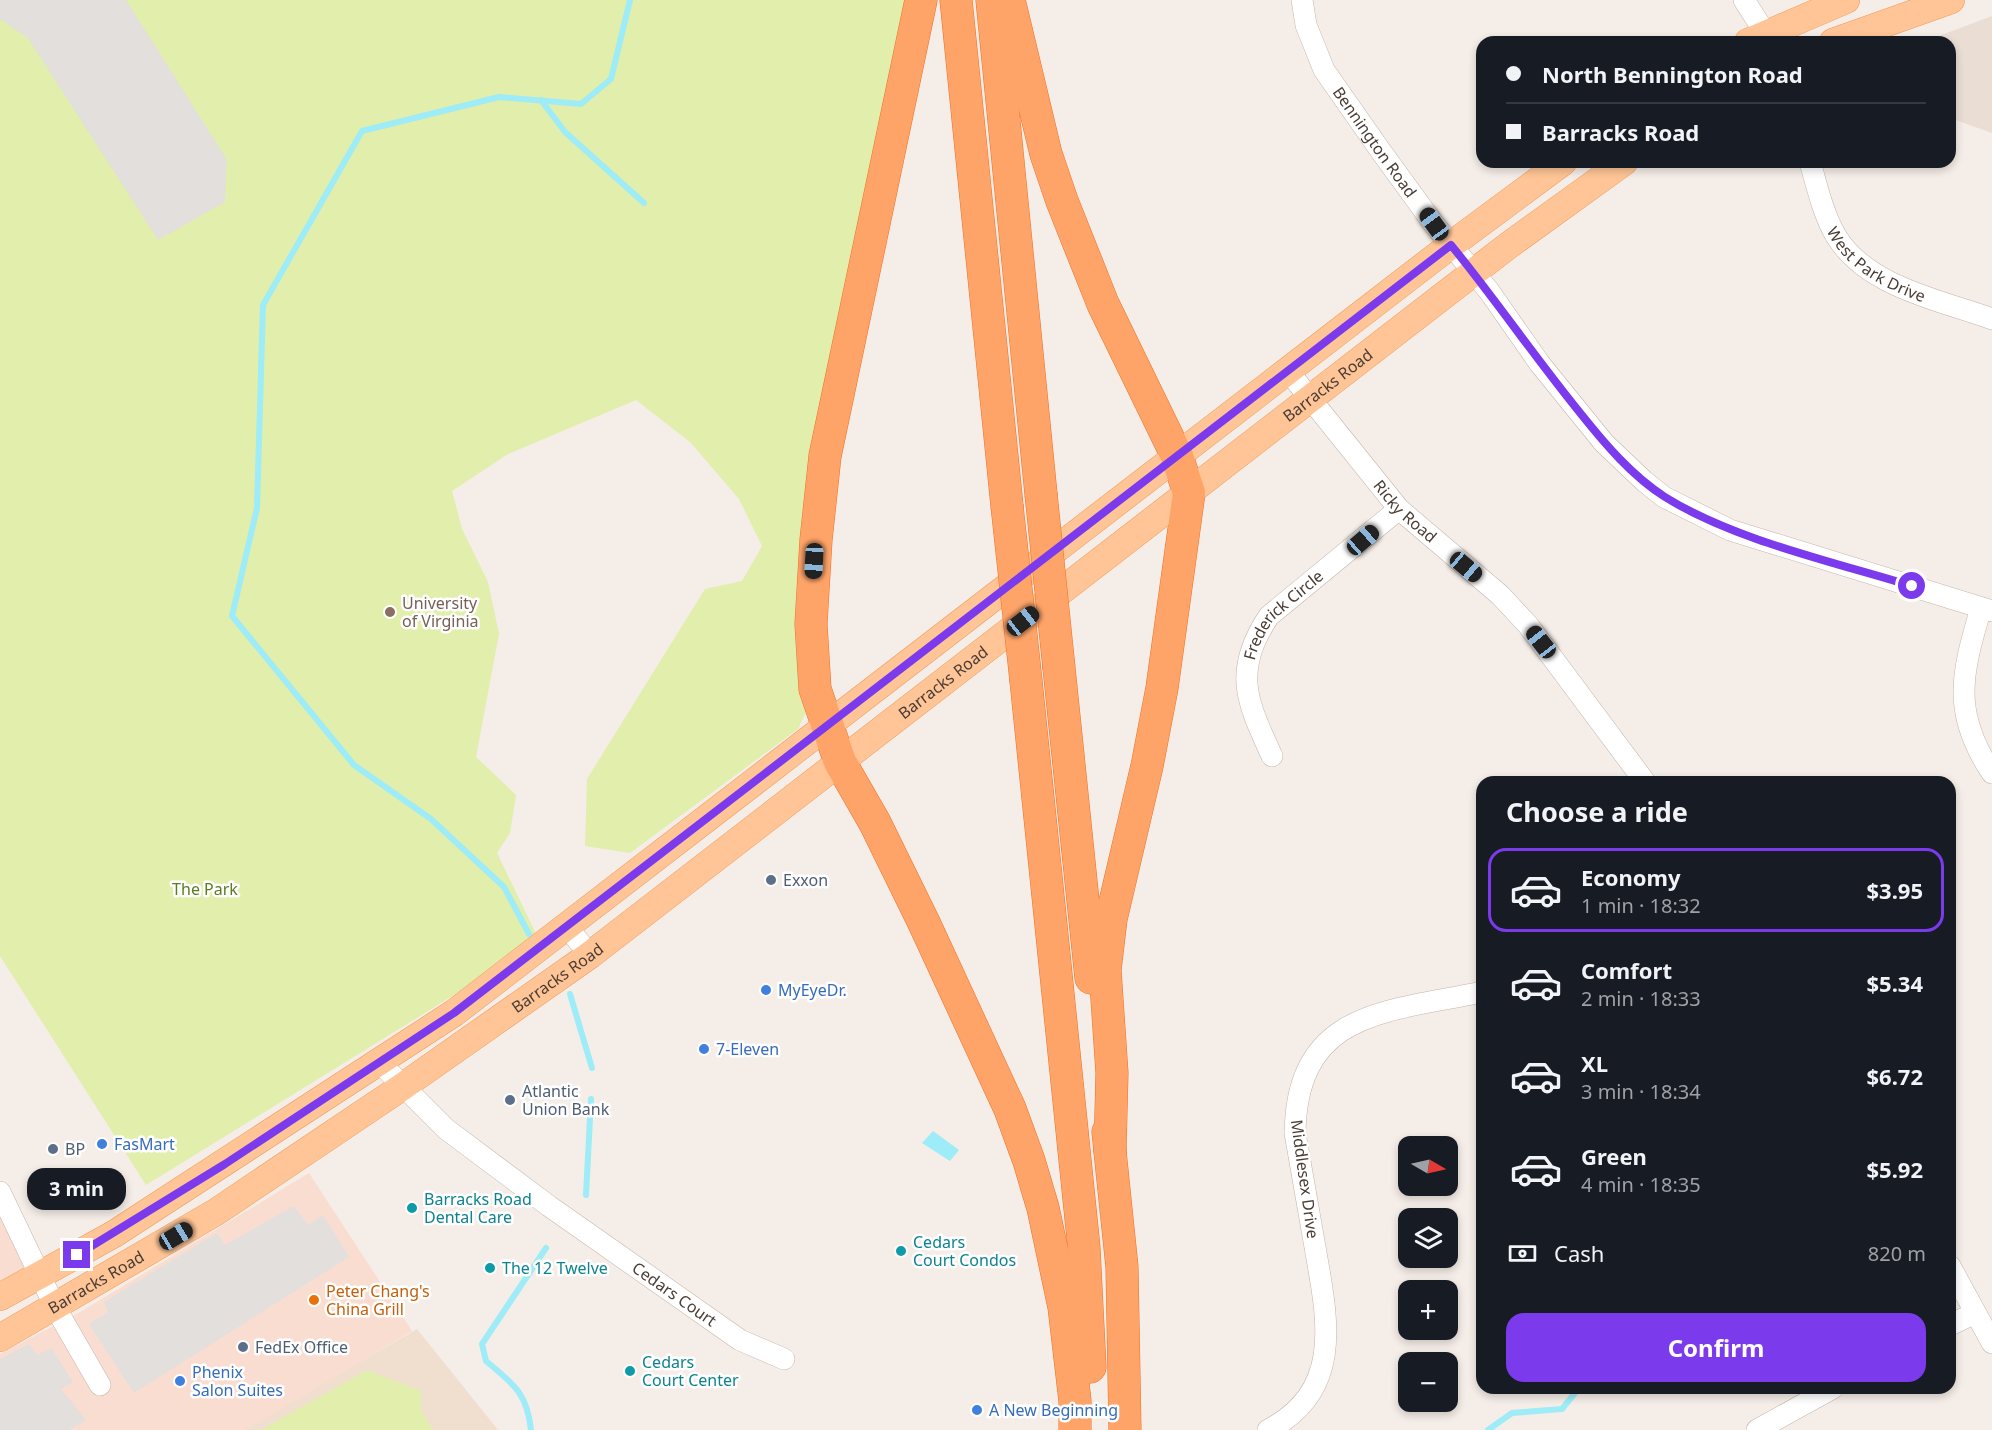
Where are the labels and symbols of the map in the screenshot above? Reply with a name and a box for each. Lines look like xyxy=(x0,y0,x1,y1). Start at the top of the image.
street label: Bennington Road xyxy=(1328,82,1422,202)
car xyxy=(1416,204,1452,244)
street label: West Park Drive xyxy=(1822,223,1929,307)
street label: Barracks Road xyxy=(1278,343,1377,427)
street label: Ricky Road xyxy=(1369,475,1442,548)
car xyxy=(1344,521,1382,559)
car xyxy=(804,543,824,579)
car xyxy=(1446,549,1486,585)
street label: Frederick Circle xyxy=(1238,565,1328,662)
route start xyxy=(1898,572,1925,599)
place label: University of Virginia xyxy=(402,592,478,632)
car xyxy=(1003,603,1043,639)
marker: University of Virginia xyxy=(383,605,397,619)
car xyxy=(1523,622,1559,662)
street label: Barracks Road xyxy=(894,641,992,724)
place label: Exxon xyxy=(783,869,828,891)
marker: Exxon xyxy=(764,873,778,887)
park label: The Park xyxy=(172,878,238,900)
street label: Barracks Road xyxy=(507,938,608,1018)
place label: MyEyeDr. xyxy=(778,979,847,1001)
marker: MyEyeDr. xyxy=(759,983,773,997)
place label: 7-Eleven xyxy=(716,1038,779,1060)
marker: 7-Eleven xyxy=(697,1042,711,1056)
place label: Atlantic Union Bank xyxy=(522,1080,610,1120)
marker: Atlantic Union Bank xyxy=(503,1093,517,1107)
street label: Middlesex Drive xyxy=(1286,1118,1324,1240)
place label: FasMart xyxy=(114,1133,175,1155)
north arrow xyxy=(1398,1136,1458,1196)
marker: FasMart xyxy=(95,1137,109,1151)
place label: BP xyxy=(65,1138,85,1160)
marker: BP xyxy=(46,1142,60,1156)
callout: 3 min xyxy=(28,1168,127,1210)
place label: Barracks Road Dental Care xyxy=(424,1188,532,1228)
marker: Barracks Road Dental Care xyxy=(405,1201,419,1215)
car xyxy=(156,1219,196,1253)
place label: Cedars Court Condos xyxy=(913,1231,1016,1271)
route end xyxy=(63,1241,90,1268)
marker: Cedars Court Condos xyxy=(894,1244,908,1258)
street label: Barracks Road xyxy=(44,1245,148,1319)
place label: The 12 Twelve xyxy=(502,1257,608,1279)
street label: Cedars Court xyxy=(628,1257,721,1331)
marker: The 12 Twelve xyxy=(483,1261,497,1275)
place label: Peter Chang's China Grill xyxy=(326,1280,430,1320)
marker: Peter Chang's China Grill xyxy=(307,1293,321,1307)
place label: FedEx Office xyxy=(255,1336,348,1358)
marker: FedEx Office xyxy=(236,1340,250,1354)
place label: Cedars Court Center xyxy=(642,1351,739,1391)
place label: Phenix Salon Suites xyxy=(192,1361,283,1401)
marker: Cedars Court Center xyxy=(623,1364,637,1378)
marker: Phenix Salon Suites xyxy=(173,1374,187,1388)
place label: A New Beginning xyxy=(989,1399,1118,1421)
marker: A New Beginning xyxy=(970,1403,984,1417)

